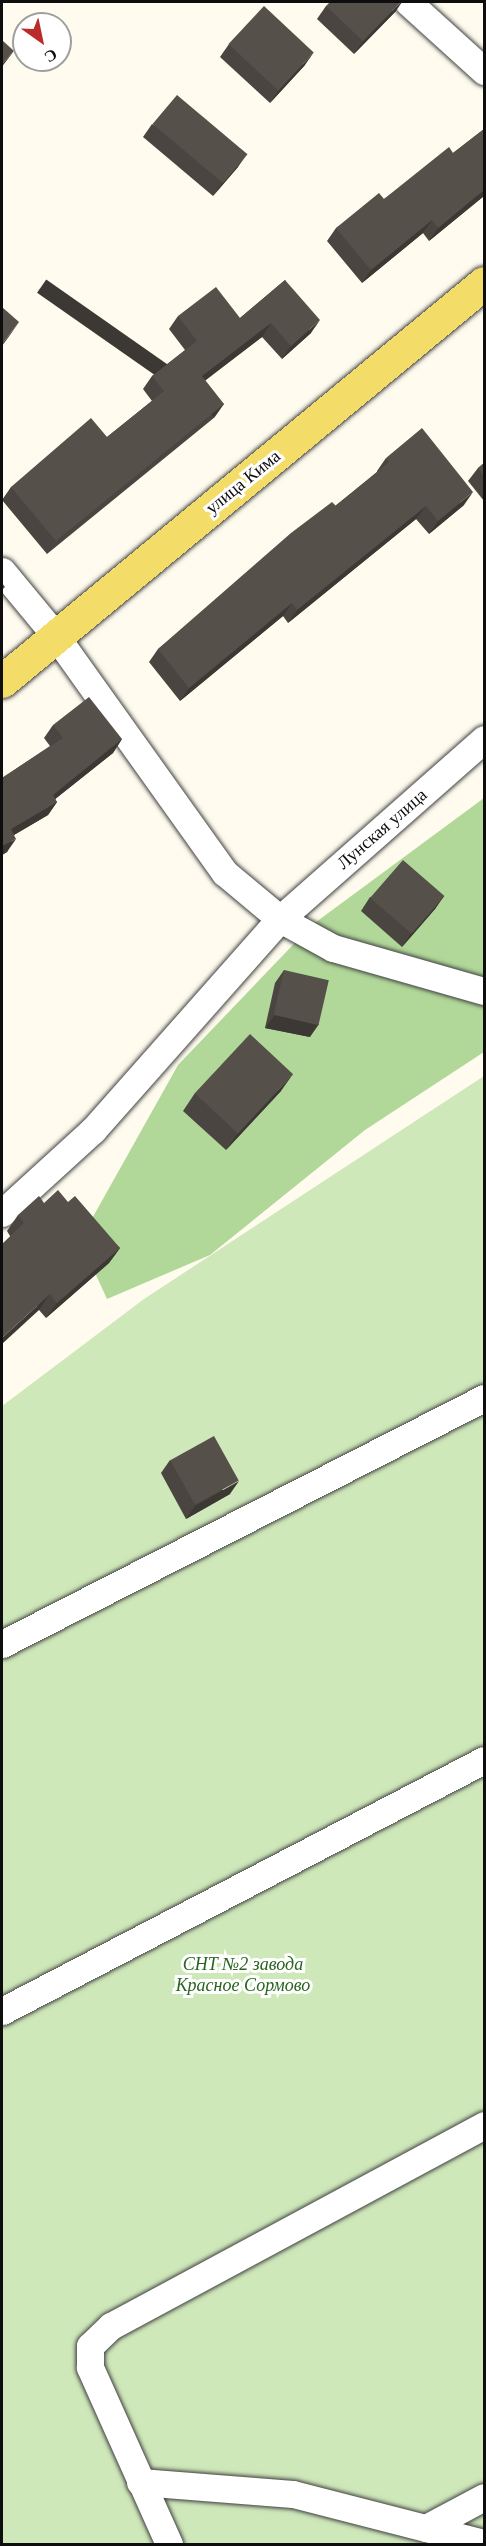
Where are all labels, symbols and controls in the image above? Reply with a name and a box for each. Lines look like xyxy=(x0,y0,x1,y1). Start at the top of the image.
north arrow xyxy=(12,12,72,72)
text: С xyxy=(42,46,60,66)
street label: улица Кима xyxy=(201,445,285,519)
street label: Лунская улица xyxy=(333,784,431,874)
park label: СНТ №2 завода Красное Сормово xyxy=(176,1954,310,1996)

